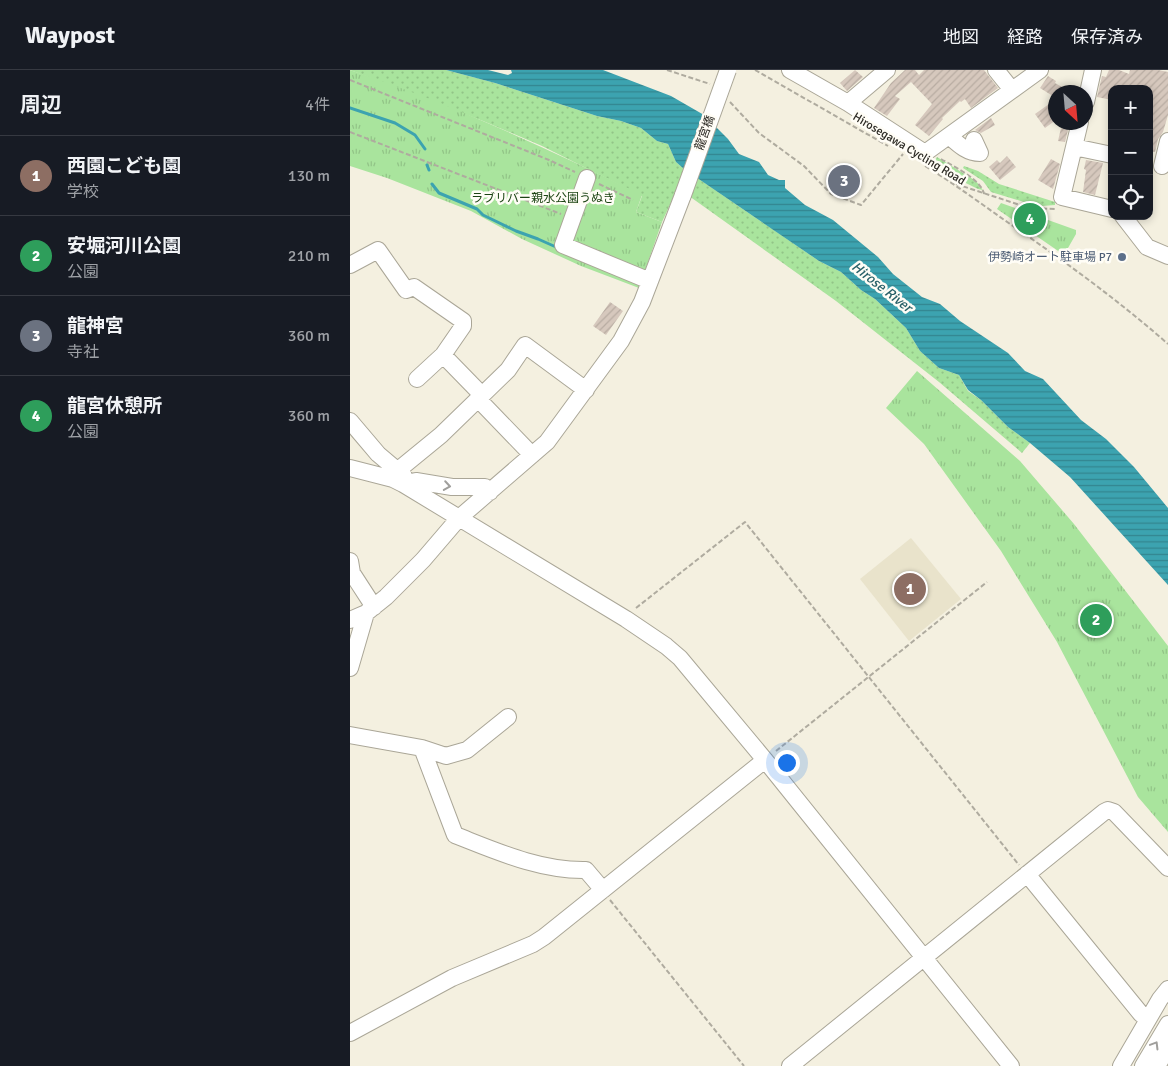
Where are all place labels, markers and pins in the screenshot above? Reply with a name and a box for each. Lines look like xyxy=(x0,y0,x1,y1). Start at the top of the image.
pin: 3 xyxy=(828,162,860,200)
pin: 4 xyxy=(1014,200,1046,238)
place label: 伊勢崎オート駐車場 P7 xyxy=(988,250,1112,265)
marker: 伊勢崎オート駐車場 P7 xyxy=(1116,251,1128,263)
pin: 1 xyxy=(894,570,926,608)
pin: 2 xyxy=(1080,601,1112,639)

